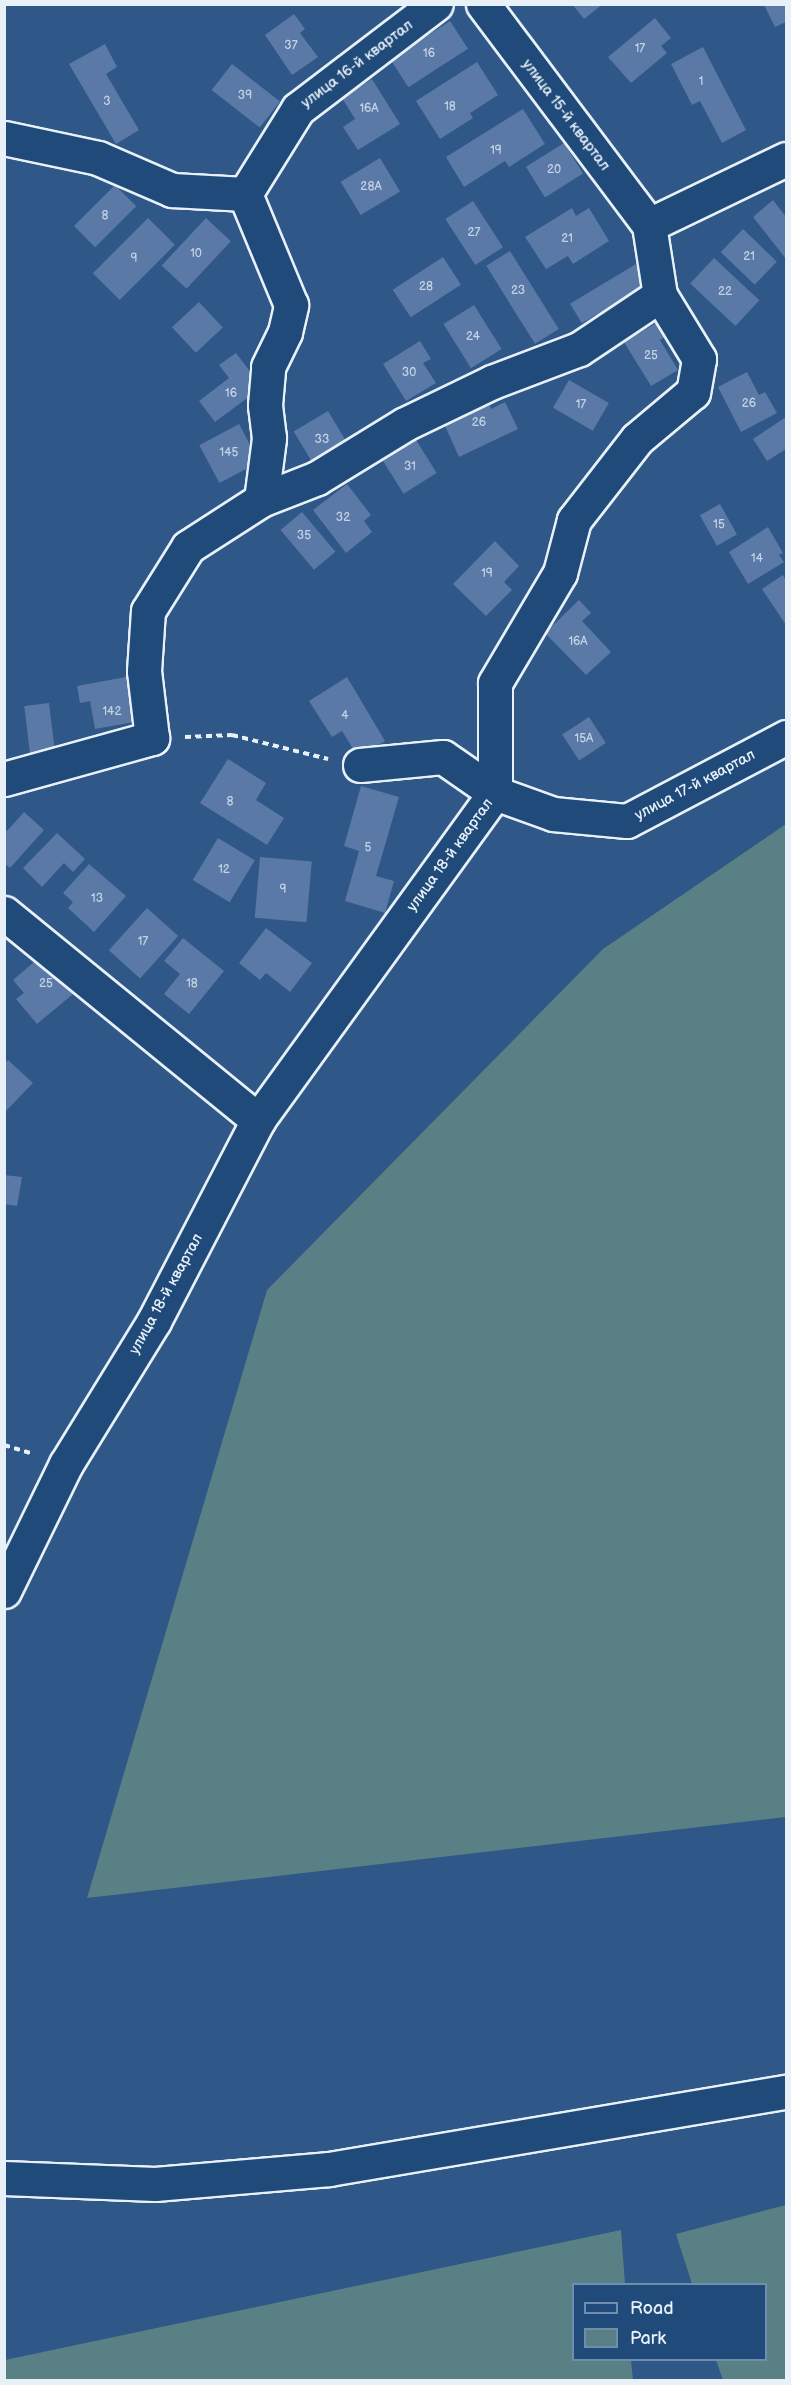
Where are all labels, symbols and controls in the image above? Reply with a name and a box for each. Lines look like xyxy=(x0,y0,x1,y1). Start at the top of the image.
street label: улица 16-й квартал xyxy=(297,16,417,112)
house number: 37 xyxy=(284,39,298,53)
house number: 17 xyxy=(635,42,645,56)
house number: 16 xyxy=(423,47,435,61)
street label: улица 15-й квартал xyxy=(518,56,614,174)
house number: 1 xyxy=(699,75,703,89)
house number: 39 xyxy=(238,89,252,103)
house number: 3 xyxy=(103,95,111,109)
house number: 18 xyxy=(444,100,456,114)
house number: 16А xyxy=(359,102,379,116)
house number: 19 xyxy=(490,144,502,158)
house number: 20 xyxy=(547,163,561,177)
house number: 28А xyxy=(360,180,382,194)
house number: 8 xyxy=(102,209,108,223)
house number: 27 xyxy=(468,226,480,240)
house number: 21 xyxy=(561,232,573,246)
house number: 10 xyxy=(190,247,202,261)
house number: 21 xyxy=(743,250,755,264)
house number: 9 xyxy=(131,252,137,266)
house number: 28 xyxy=(419,280,433,294)
house number: 23 xyxy=(511,284,525,298)
house number: 22 xyxy=(718,285,732,299)
house number: 24 xyxy=(466,330,480,344)
house number: 25 xyxy=(644,349,658,363)
house number: 30 xyxy=(402,366,416,380)
house number: 16 xyxy=(225,387,237,401)
house number: 26 xyxy=(742,397,756,411)
house number: 17 xyxy=(576,398,586,412)
house number: 26 xyxy=(472,416,486,430)
house number: 33 xyxy=(315,433,329,447)
house number: 145 xyxy=(220,446,238,460)
house number: 31 xyxy=(404,460,416,474)
house number: 32 xyxy=(336,511,350,525)
house number: 15 xyxy=(713,518,725,532)
house number: 35 xyxy=(297,529,311,543)
house number: 14 xyxy=(751,552,763,566)
house number: 19 xyxy=(481,567,493,581)
house number: 16А xyxy=(568,635,588,649)
house number: 142 xyxy=(102,705,122,719)
house number: 4 xyxy=(341,709,349,723)
house number: 15А xyxy=(575,732,593,746)
street label: улица 17-й квартал xyxy=(632,746,758,824)
house number: 8 xyxy=(227,795,233,809)
street label: улица 18-й квартал xyxy=(403,795,497,915)
house number: 5 xyxy=(365,841,371,855)
house number: 12 xyxy=(218,863,230,877)
house number: 9 xyxy=(280,883,286,897)
house number: 13 xyxy=(91,892,103,906)
house number: 17 xyxy=(138,935,148,949)
house number: 25 xyxy=(39,977,53,991)
house number: 18 xyxy=(186,977,198,991)
street label: улица 18-й квартал xyxy=(125,1231,207,1357)
legend xyxy=(572,2283,767,2361)
text: Road xyxy=(630,2298,674,2319)
text: Park xyxy=(630,2328,666,2349)

